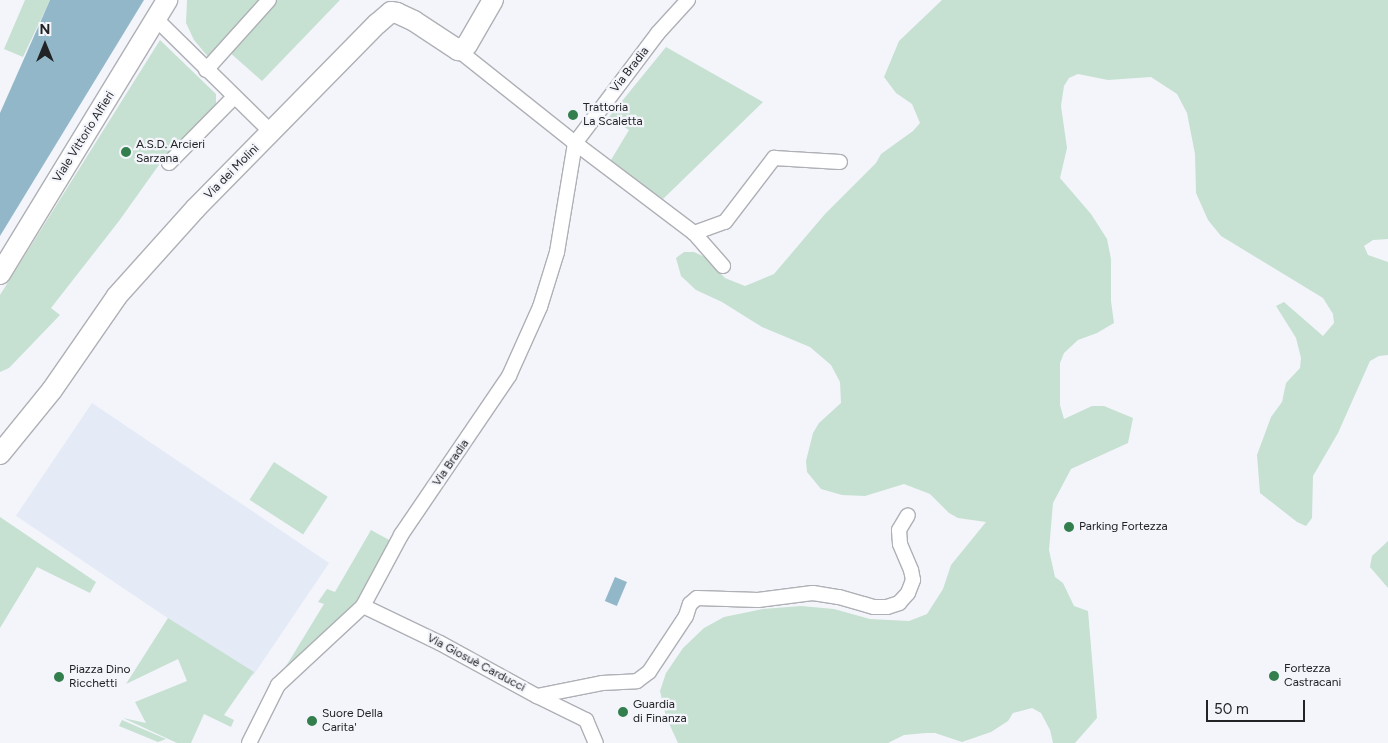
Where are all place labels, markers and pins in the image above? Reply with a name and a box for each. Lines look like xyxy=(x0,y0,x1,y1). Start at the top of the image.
place label: Trattoria La Scaletta xyxy=(583,101,643,129)
marker: Trattoria La Scaletta xyxy=(567,109,579,121)
place label: A.S.D. Arcieri Sarzana xyxy=(136,138,205,166)
marker: A.S.D. Arcieri Sarzana xyxy=(120,146,132,158)
place label: Parking Fortezza xyxy=(1079,520,1168,534)
marker: Parking Fortezza xyxy=(1063,521,1075,533)
place label: Fortezza Castracani xyxy=(1284,662,1341,690)
place label: Piazza Dino Ricchetti xyxy=(69,663,130,691)
marker: Fortezza Castracani xyxy=(1268,670,1280,682)
marker: Piazza Dino Ricchetti xyxy=(53,671,65,683)
place label: Guardia di Finanza xyxy=(633,698,687,726)
marker: Guardia di Finanza xyxy=(617,706,629,718)
place label: Suore Della Carita' xyxy=(322,707,383,735)
marker: Suore Della Carita' xyxy=(306,715,318,727)

